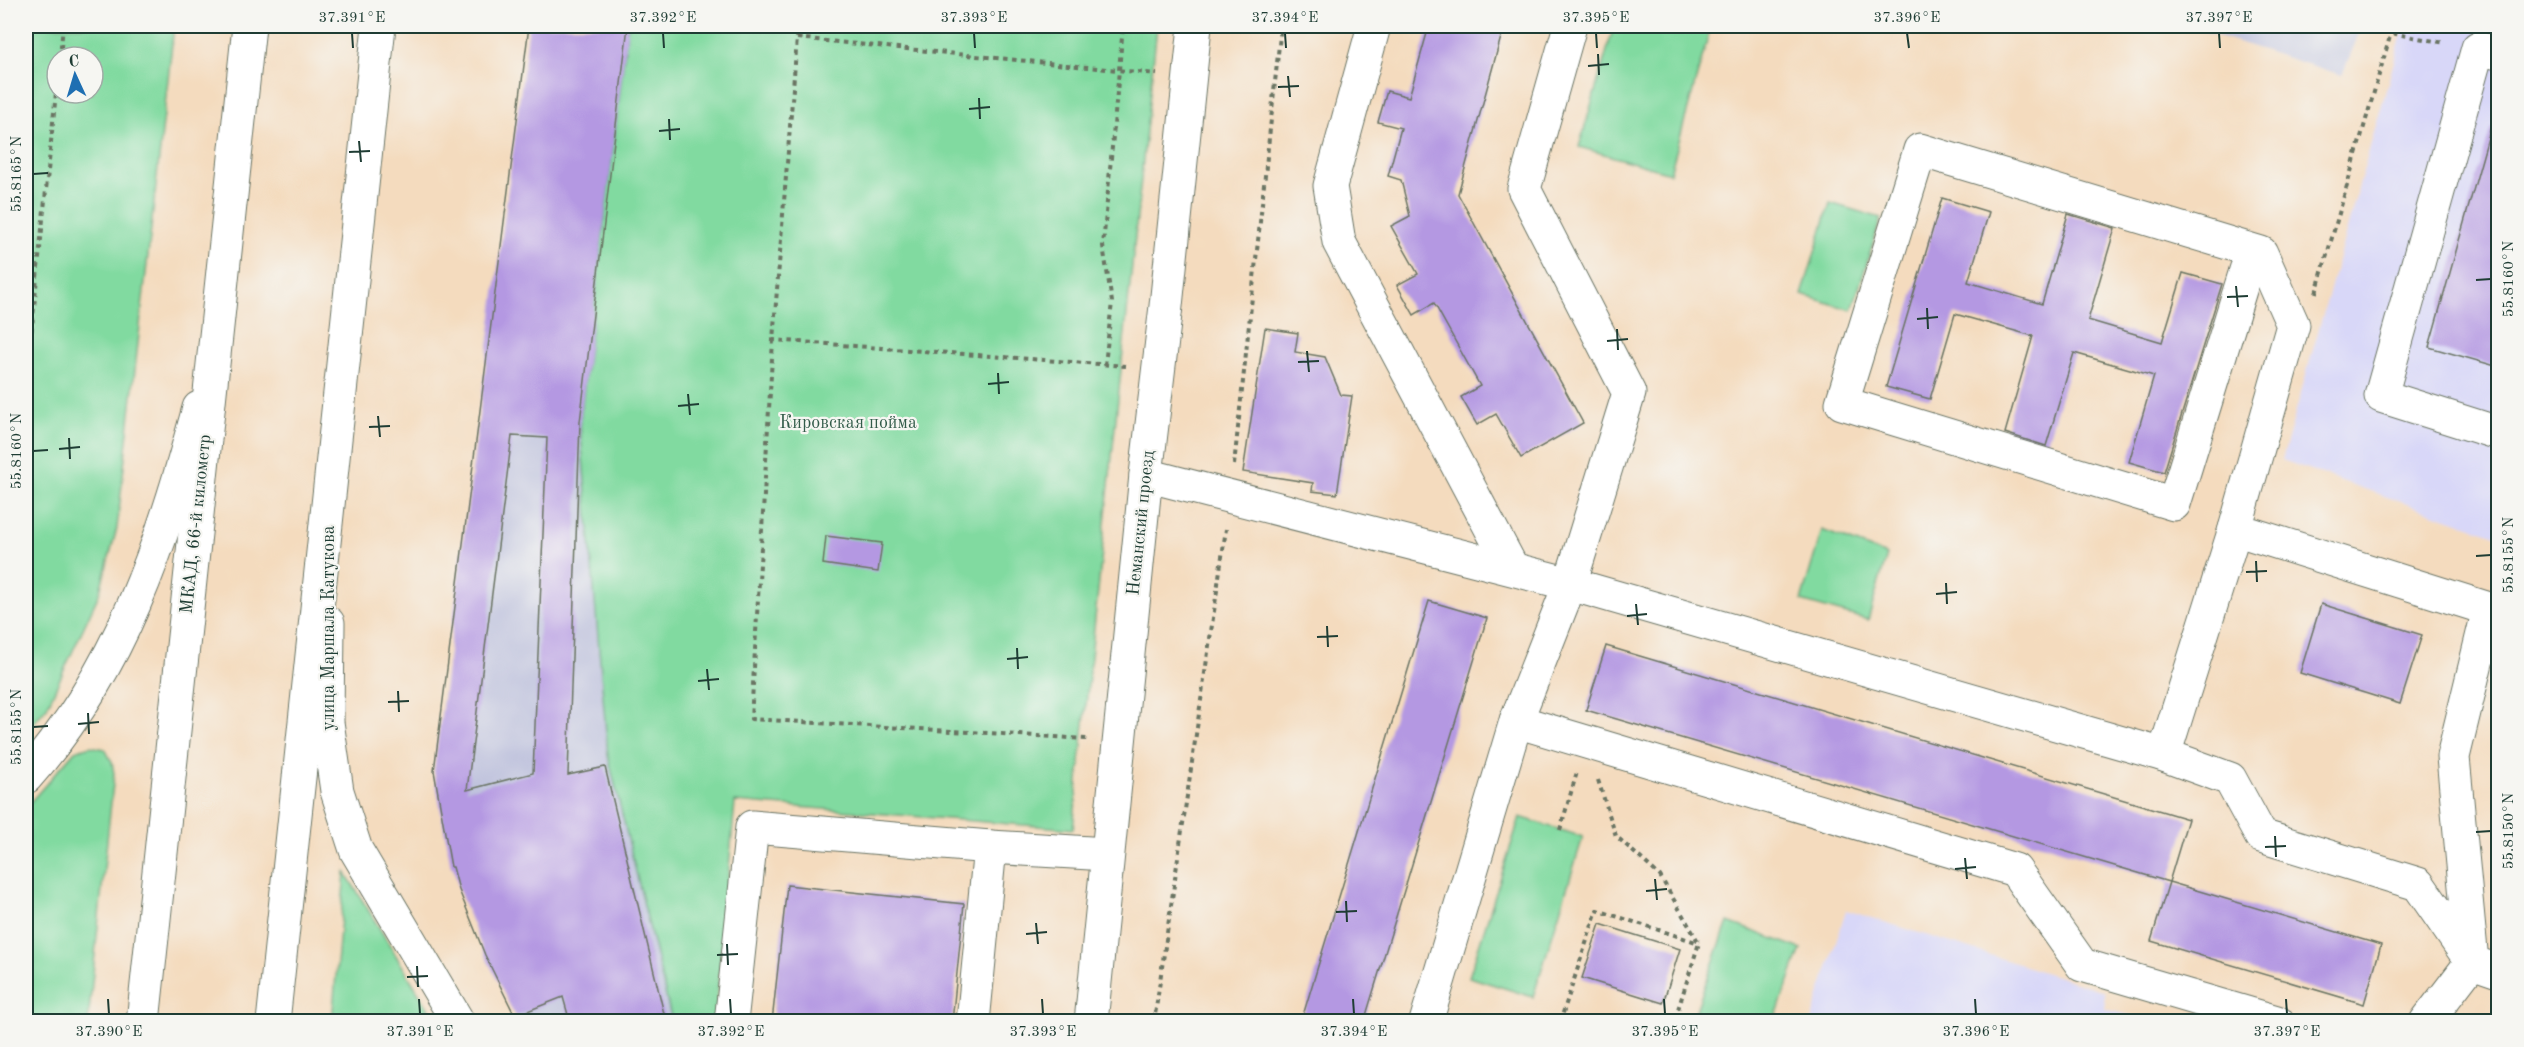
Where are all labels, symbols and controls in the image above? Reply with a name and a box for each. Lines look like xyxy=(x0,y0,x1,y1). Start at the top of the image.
text: 37.391°E xyxy=(319,11,385,26)
text: 37.392°E xyxy=(630,11,696,26)
text: 37.393°E xyxy=(941,11,1007,26)
text: 37.394°E xyxy=(1252,11,1318,26)
text: 37.395°E xyxy=(1563,11,1629,26)
text: 37.396°E xyxy=(1874,11,1940,26)
text: 37.397°E xyxy=(2186,11,2252,26)
north arrow xyxy=(45,45,105,105)
text: С xyxy=(68,54,80,70)
text: 55.8165°N xyxy=(10,135,25,212)
text: 55.8160°N xyxy=(2502,240,2517,317)
text: 55.8160°N xyxy=(10,412,25,489)
park label: Кировская пойма xyxy=(779,414,917,432)
street label: МКАД, 66-й километр xyxy=(178,433,214,615)
street label: Неманский проезд xyxy=(1124,449,1158,597)
text: 55.8155°N xyxy=(2502,516,2517,593)
street label: улица Маршала Катукова xyxy=(320,525,338,731)
text: 55.8155°N xyxy=(10,688,25,765)
text: 55.8150°N xyxy=(2502,792,2517,869)
text: 37.390°E xyxy=(76,1025,142,1040)
text: 37.391°E xyxy=(387,1025,453,1040)
text: 37.392°E xyxy=(698,1025,764,1040)
text: 37.393°E xyxy=(1010,1025,1076,1040)
text: 37.394°E xyxy=(1321,1025,1387,1040)
text: 37.395°E xyxy=(1632,1025,1698,1040)
text: 37.396°E xyxy=(1943,1025,2009,1040)
text: 37.397°E xyxy=(2254,1025,2320,1040)

